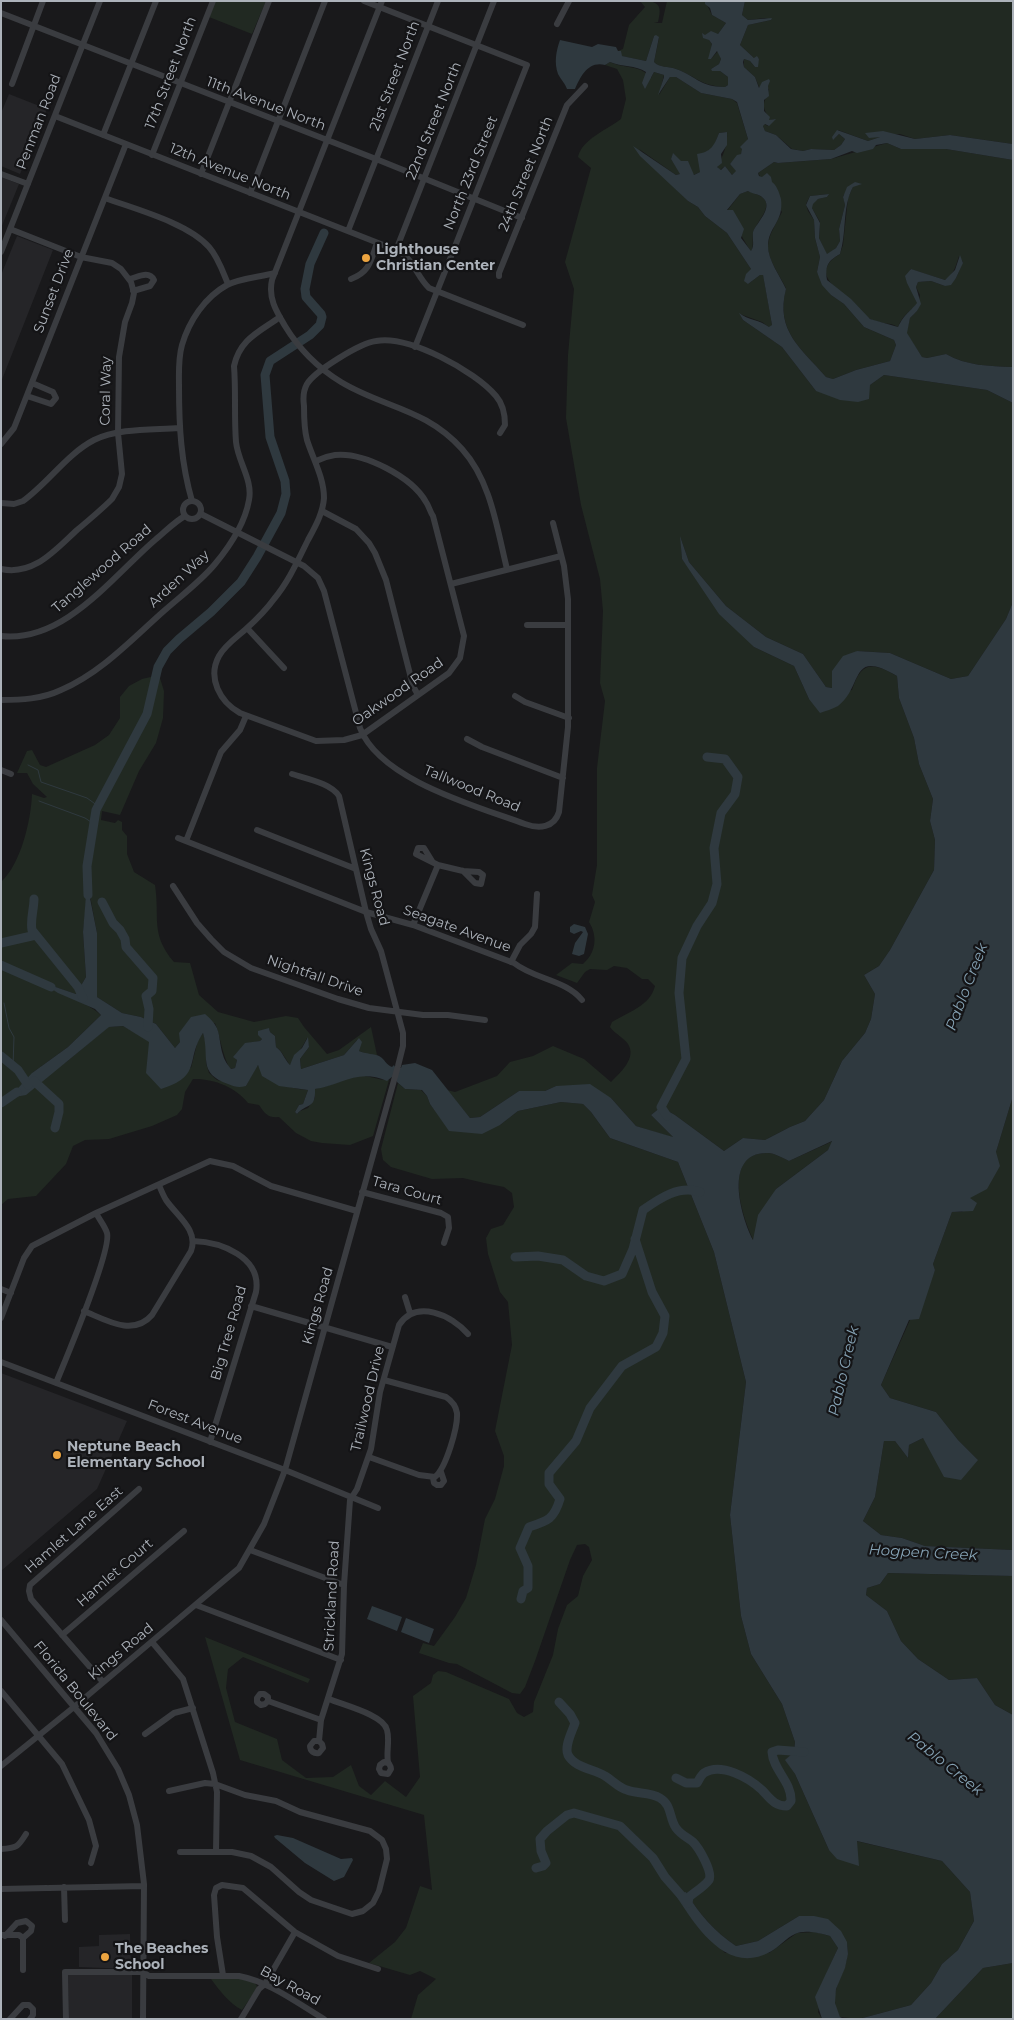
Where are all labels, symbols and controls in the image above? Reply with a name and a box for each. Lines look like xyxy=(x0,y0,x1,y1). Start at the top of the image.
street label: 17th Street North xyxy=(142,14,200,132)
street label: 21st Street North xyxy=(366,19,424,133)
street label: 22nd Street North xyxy=(403,60,465,182)
street label: Penman Road xyxy=(13,72,65,172)
street label: 11th Avenue North xyxy=(204,73,328,135)
street label: North 23rd Street xyxy=(440,113,502,233)
street label: 24th Street North xyxy=(495,114,557,234)
street label: 12th Avenue North xyxy=(167,140,293,204)
place label: Lighthouse Christian Center xyxy=(376,242,495,274)
street label: Sunset Drive xyxy=(30,247,78,335)
marker: Lighthouse Christian Center xyxy=(360,252,372,264)
street label: Coral Way xyxy=(97,356,115,426)
street label: Tanglewood Road xyxy=(49,521,155,617)
street label: Arden Way xyxy=(145,547,213,611)
street label: Oakwood Road xyxy=(349,654,447,730)
street label: Tallwood Road xyxy=(421,762,523,816)
street label: Kings Road xyxy=(356,846,392,928)
street label: Seagate Avenue xyxy=(401,902,513,956)
water label: Pablo Creek xyxy=(942,941,992,1033)
street label: Nightfall Drive xyxy=(265,952,365,1000)
street label: Tara Court xyxy=(370,1173,444,1209)
street label: Kings Road xyxy=(299,1265,337,1347)
street label: Big Tree Road xyxy=(207,1284,251,1382)
water label: Pablo Creek xyxy=(825,1324,863,1418)
street label: Trailwood Drive xyxy=(348,1344,388,1454)
street label: Forest Avenue xyxy=(145,1396,245,1448)
place label: Neptune Beach Elementary School xyxy=(67,1439,205,1471)
marker: Neptune Beach Elementary School xyxy=(51,1449,63,1461)
street label: Hamlet Lane East xyxy=(22,1483,126,1577)
street label: Hamlet Court xyxy=(74,1535,156,1611)
street label: Strickland Road xyxy=(321,1540,343,1652)
water label: Hogpen Creek xyxy=(868,1541,978,1565)
street label: Kings Road xyxy=(85,1620,157,1684)
street label: Florida Boulevard xyxy=(30,1638,120,1744)
water label: Pablo Creek xyxy=(904,1728,986,1800)
place label: The Beaches School xyxy=(115,1941,208,1974)
marker: The Beaches School xyxy=(99,1951,111,1963)
street label: Bay Road xyxy=(257,1963,323,2009)

